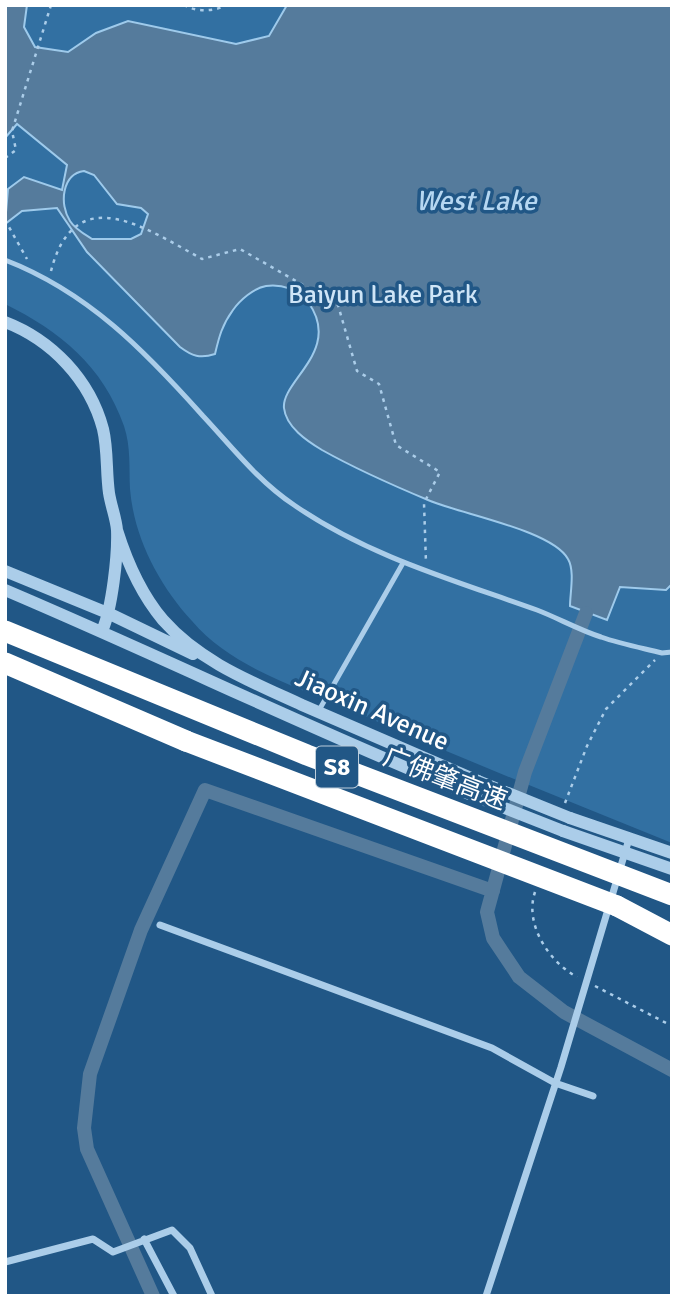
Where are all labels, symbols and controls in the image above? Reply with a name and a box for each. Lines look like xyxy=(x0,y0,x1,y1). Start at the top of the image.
water label: West Lake xyxy=(416,184,538,218)
park label: Baiyun Lake Park xyxy=(288,279,478,311)
street label: Jiaoxin Avenue xyxy=(290,662,454,758)
street label: 广佛肇高速 xyxy=(379,741,511,817)
road number: S8 xyxy=(316,746,358,788)

